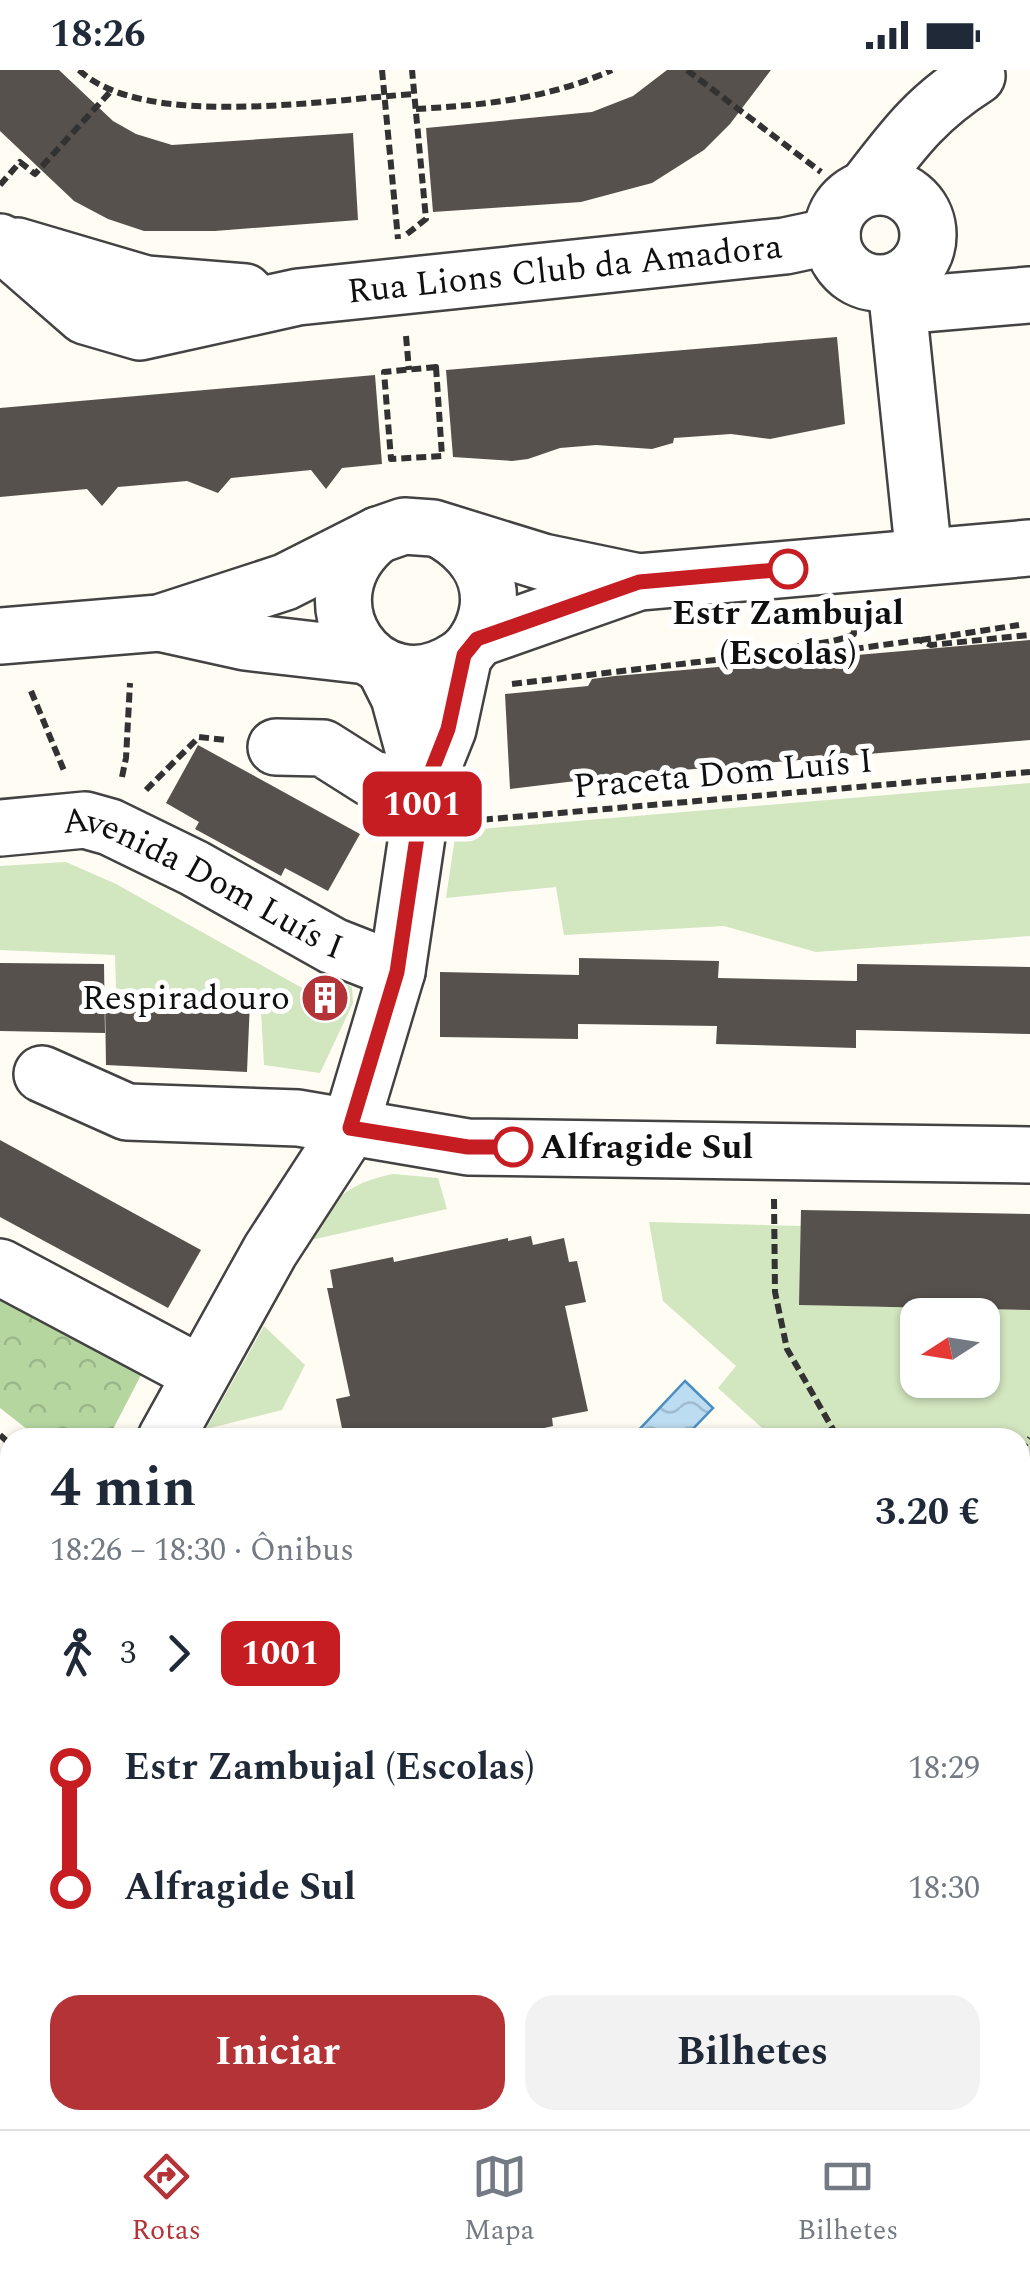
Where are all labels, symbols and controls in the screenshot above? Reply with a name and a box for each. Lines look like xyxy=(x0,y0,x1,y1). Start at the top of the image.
text: 18:26 xyxy=(50,6,145,64)
street label: Rua Lions Club da Amadora xyxy=(344,220,785,318)
marker: Estr Zambujal (Escolas) xyxy=(769,550,807,588)
place label: Estr Zambujal (Escolas) xyxy=(672,587,904,680)
street label: Praceta Dom Luís I xyxy=(571,735,875,813)
line badge: 1001 xyxy=(352,772,492,836)
text: 1001 xyxy=(383,778,461,831)
street label: Avenida Dom Luís I xyxy=(60,793,351,974)
place label: Respiradouro xyxy=(82,972,290,1025)
building icon: Respiradouro xyxy=(299,972,351,1024)
place label: Alfragide Sul xyxy=(540,1121,754,1174)
marker: Alfragide Sul xyxy=(494,1128,532,1166)
north arrow xyxy=(900,1298,1000,1398)
map controls xyxy=(900,1298,1000,1398)
text: 4 min xyxy=(50,1447,196,1530)
text: 3.20 € xyxy=(875,1484,980,1542)
text: 18:26 – 18:30 · Ônibus xyxy=(50,1526,354,1575)
icon: walk xyxy=(50,1626,105,1681)
icon: forward xyxy=(151,1626,206,1681)
text: 1001 xyxy=(241,1627,320,1680)
text: 3 xyxy=(120,1629,136,1678)
text: Estr Zambujal (Escolas) xyxy=(124,1739,535,1797)
text: 18:29 xyxy=(908,1744,980,1793)
text: Alfragide Sul xyxy=(124,1859,356,1917)
text: 18:30 xyxy=(908,1864,980,1913)
button: Iniciar xyxy=(50,1995,505,2110)
button: Bilhetes xyxy=(525,1995,980,2110)
tab: Rotas xyxy=(132,2149,201,2252)
tab: Mapa xyxy=(464,2149,534,2252)
tab: Bilhetes xyxy=(798,2149,898,2252)

